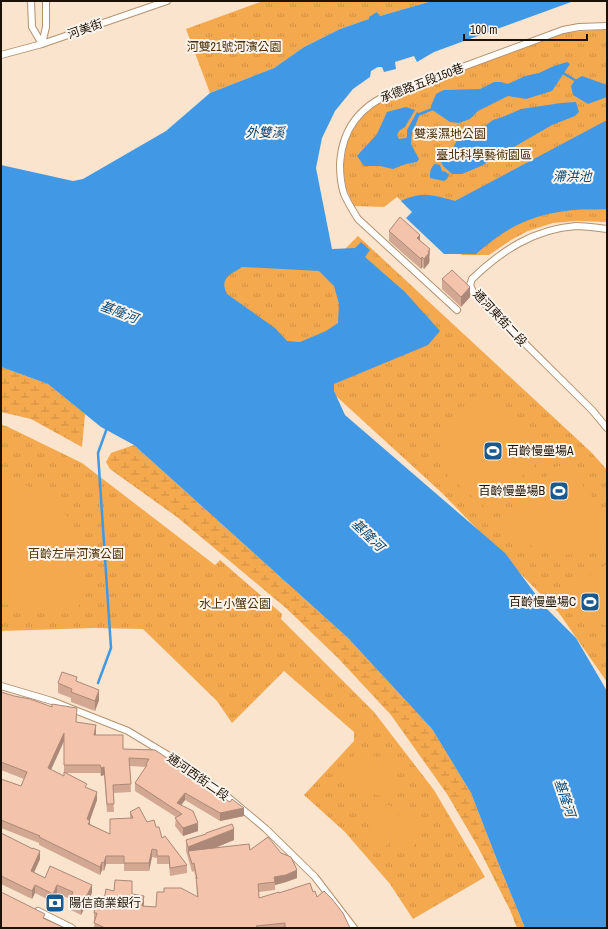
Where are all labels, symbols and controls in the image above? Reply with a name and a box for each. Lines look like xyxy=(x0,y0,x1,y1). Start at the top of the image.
street label: 河美街 xyxy=(65,16,105,42)
scale bar xyxy=(464,16,587,42)
text: 100 m xyxy=(470,22,497,38)
park label: 河雙21號河濱公園 xyxy=(187,39,281,55)
street label: 承德路五段150巷 xyxy=(378,60,466,106)
water label: 外雙溪 xyxy=(245,124,286,141)
park label: 雙溪濕地公園 xyxy=(414,126,486,142)
park label: 臺北科學藝術園區 xyxy=(436,147,532,163)
water label: 滯洪池 xyxy=(552,168,593,185)
street label: 通河東街二段 xyxy=(470,286,530,350)
water label: 基隆河 xyxy=(98,297,143,328)
sports icon: 百齡慢壘場A xyxy=(482,440,504,462)
place label: 百齡慢壘場A xyxy=(507,443,574,459)
sports icon: 百齡慢壘場B xyxy=(548,480,570,502)
place label: 百齡慢壘場B xyxy=(478,483,545,499)
water label: 基隆河 xyxy=(348,515,390,557)
park label: 百齡左岸河濱公園 xyxy=(28,546,124,562)
sports icon: 百齡慢壘場C xyxy=(579,591,601,613)
place label: 百齡慢壘場C xyxy=(509,594,576,610)
park label: 水上小蟹公園 xyxy=(199,596,271,612)
street label: 通河西街二段 xyxy=(164,750,232,804)
water label: 基隆河 xyxy=(551,777,580,822)
bank icon: 陽信商業銀行 xyxy=(44,892,66,914)
place label: 陽信商業銀行 xyxy=(69,895,141,911)

